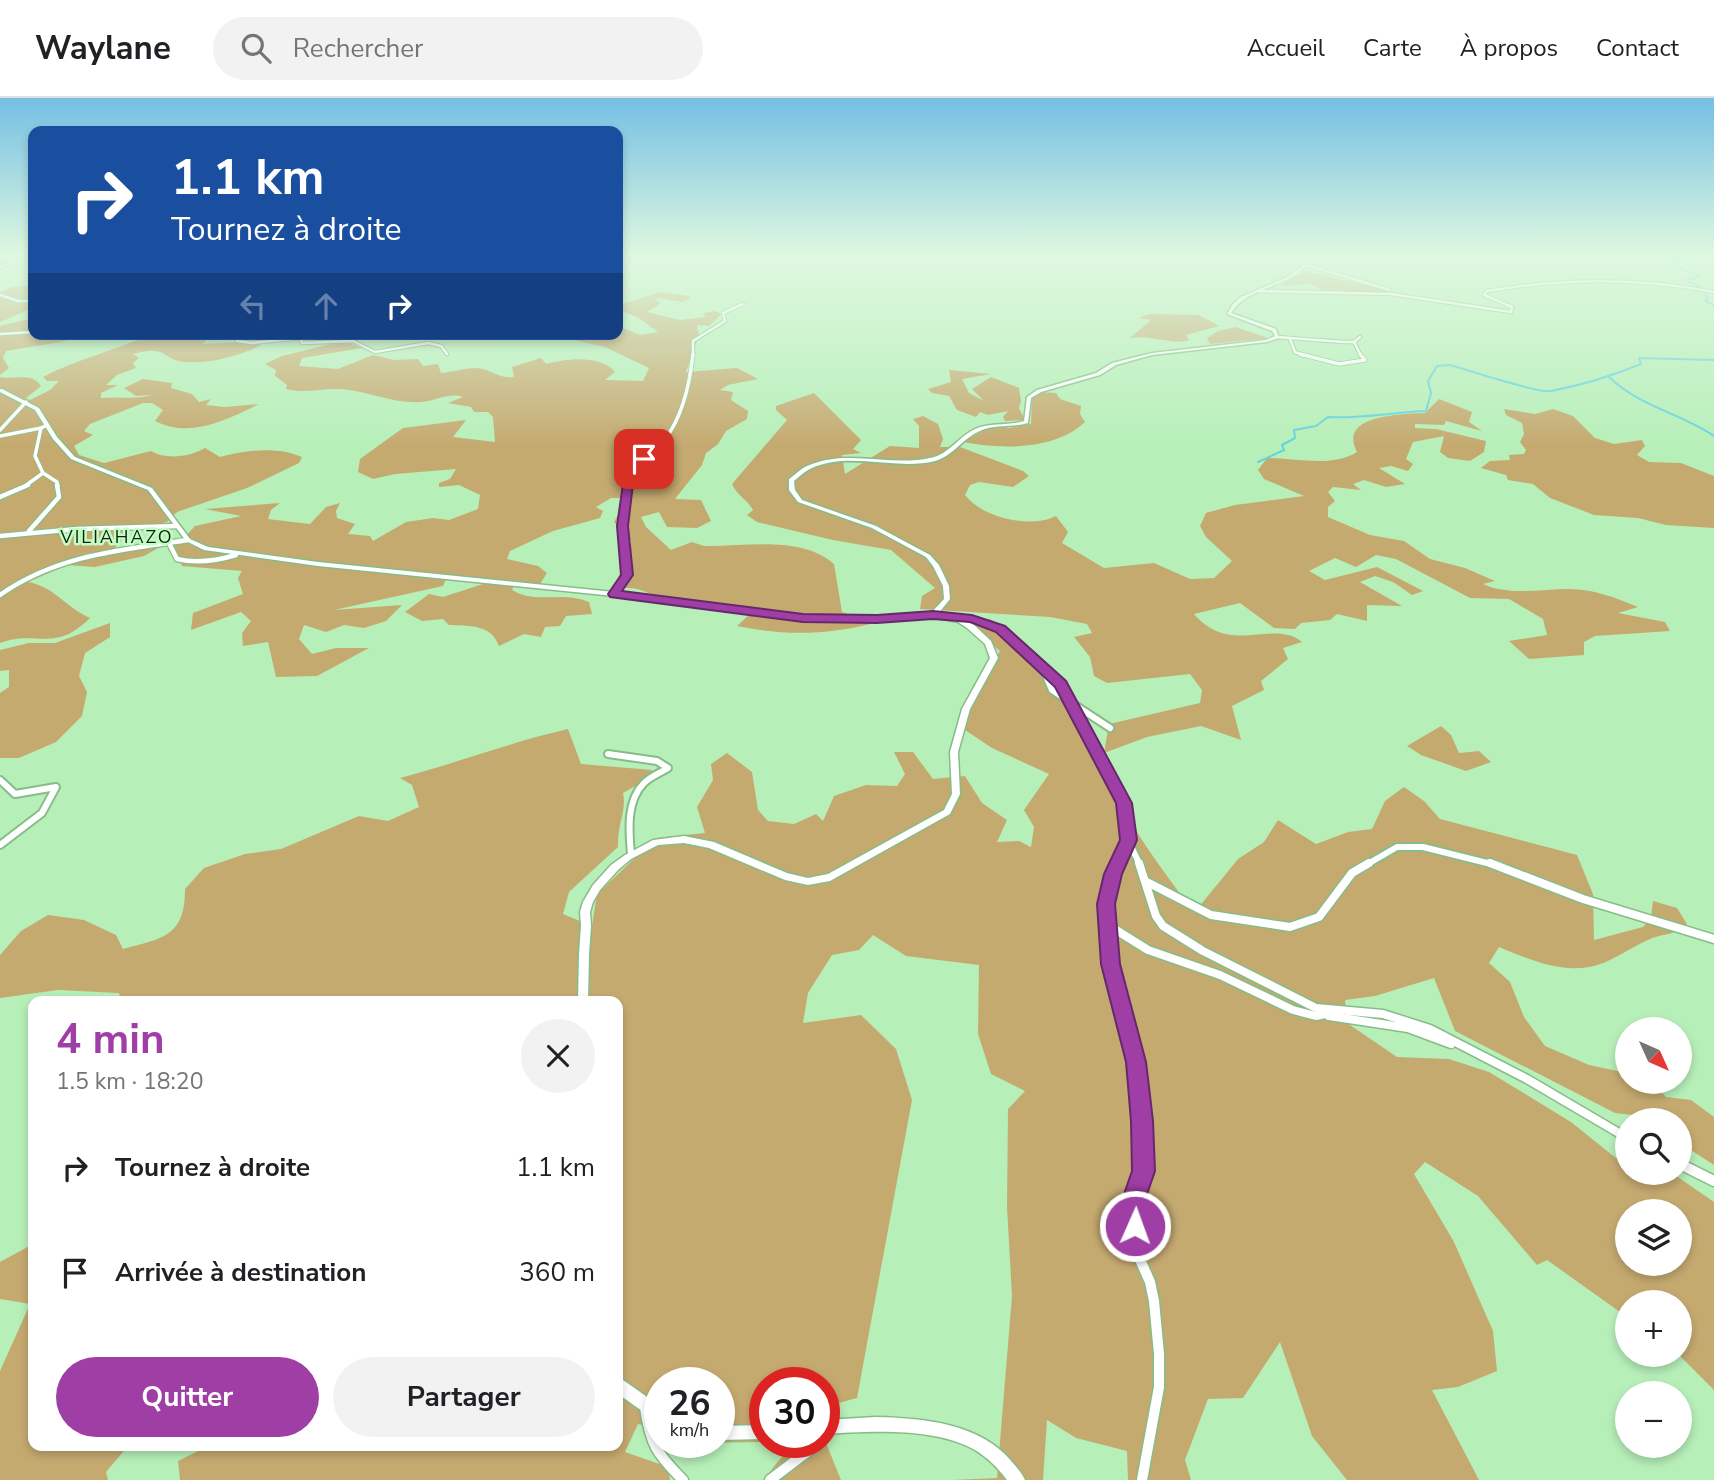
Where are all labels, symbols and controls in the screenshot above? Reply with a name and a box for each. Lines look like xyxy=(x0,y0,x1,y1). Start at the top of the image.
search box xyxy=(213,17,703,80)
text: Waylane xyxy=(35,26,171,71)
icon: search xyxy=(237,29,275,67)
text: Rechercher xyxy=(293,31,423,66)
text: Accueil xyxy=(1247,32,1325,64)
text: Carte xyxy=(1363,32,1422,64)
text: À propos xyxy=(1460,32,1558,64)
text: Contact xyxy=(1596,32,1679,64)
text: 1.1 km xyxy=(171,144,324,211)
icon: right xyxy=(56,154,147,245)
text: Tournez à droite xyxy=(171,208,402,251)
icon: left xyxy=(234,287,272,325)
icon: ahead xyxy=(307,287,345,325)
icon: right xyxy=(380,287,418,325)
pin xyxy=(614,429,674,489)
icon: arrive xyxy=(625,440,663,478)
district label: VILIAHAZO xyxy=(59,525,174,549)
text: 4 min xyxy=(56,1011,165,1068)
north arrow xyxy=(1615,1017,1692,1094)
map controls xyxy=(1615,1017,1692,1458)
button: close xyxy=(521,1019,595,1093)
text: 1.5 km · 18:20 xyxy=(56,1066,203,1097)
button: search xyxy=(1615,1108,1692,1185)
icon: right xyxy=(56,1149,94,1187)
text: Tournez à droite xyxy=(115,1150,310,1185)
text: 1.1 km xyxy=(516,1150,595,1185)
position arrow xyxy=(1098,1189,1172,1263)
button: layers xyxy=(1615,1199,1692,1276)
icon: arrive xyxy=(56,1254,94,1292)
text: Arrivée à destination xyxy=(115,1255,366,1290)
text: 360 m xyxy=(519,1255,595,1290)
button: + xyxy=(1615,1290,1692,1367)
button: Quitter xyxy=(56,1357,319,1437)
button: Partager xyxy=(333,1357,595,1437)
speed limit sign: 30 xyxy=(749,1367,840,1458)
text: 26 xyxy=(668,1380,711,1427)
button: − xyxy=(1615,1381,1692,1458)
text: km/h xyxy=(670,1418,709,1442)

